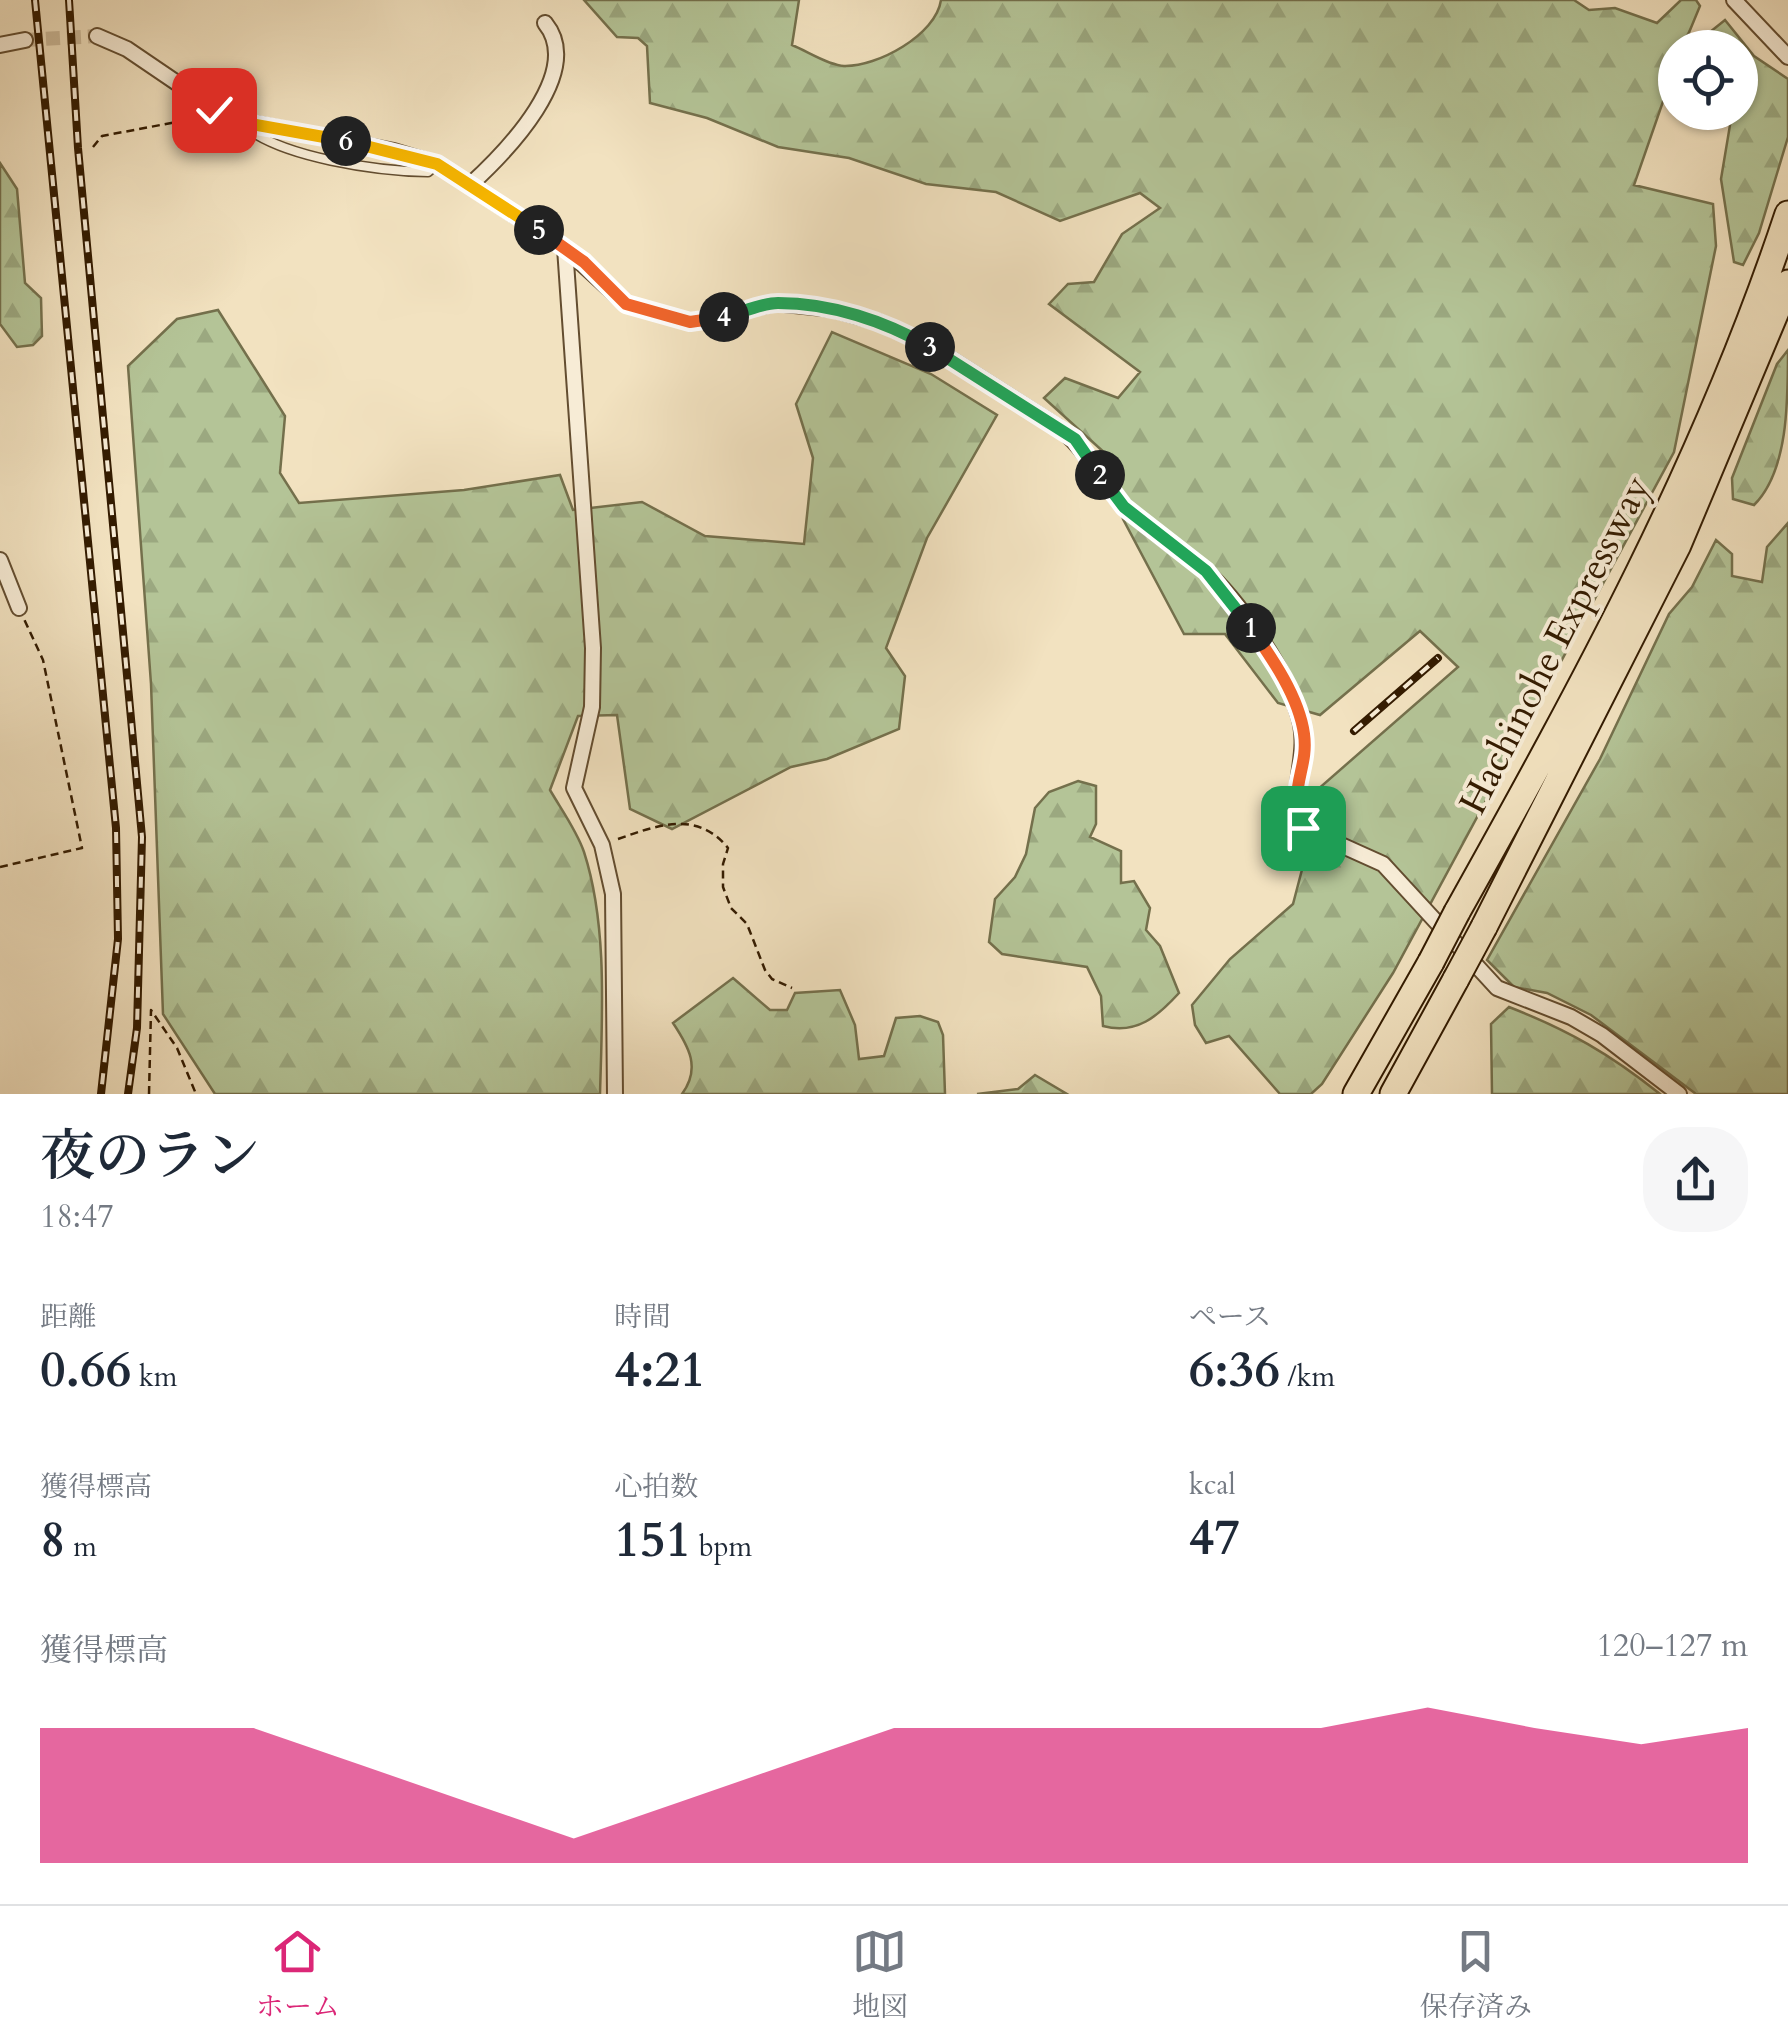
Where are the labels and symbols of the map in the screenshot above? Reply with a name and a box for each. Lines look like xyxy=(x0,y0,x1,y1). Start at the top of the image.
pin xyxy=(172,68,257,153)
pin: 6 xyxy=(321,116,371,166)
pin: 5 xyxy=(514,205,564,255)
pin: 4 xyxy=(699,292,749,342)
pin: 3 xyxy=(905,322,955,372)
pin: 2 xyxy=(1075,450,1125,500)
street label: Hachinohe Expressway xyxy=(1447,467,1663,823)
pin: 1 xyxy=(1226,603,1276,653)
pin xyxy=(1261,786,1346,871)

